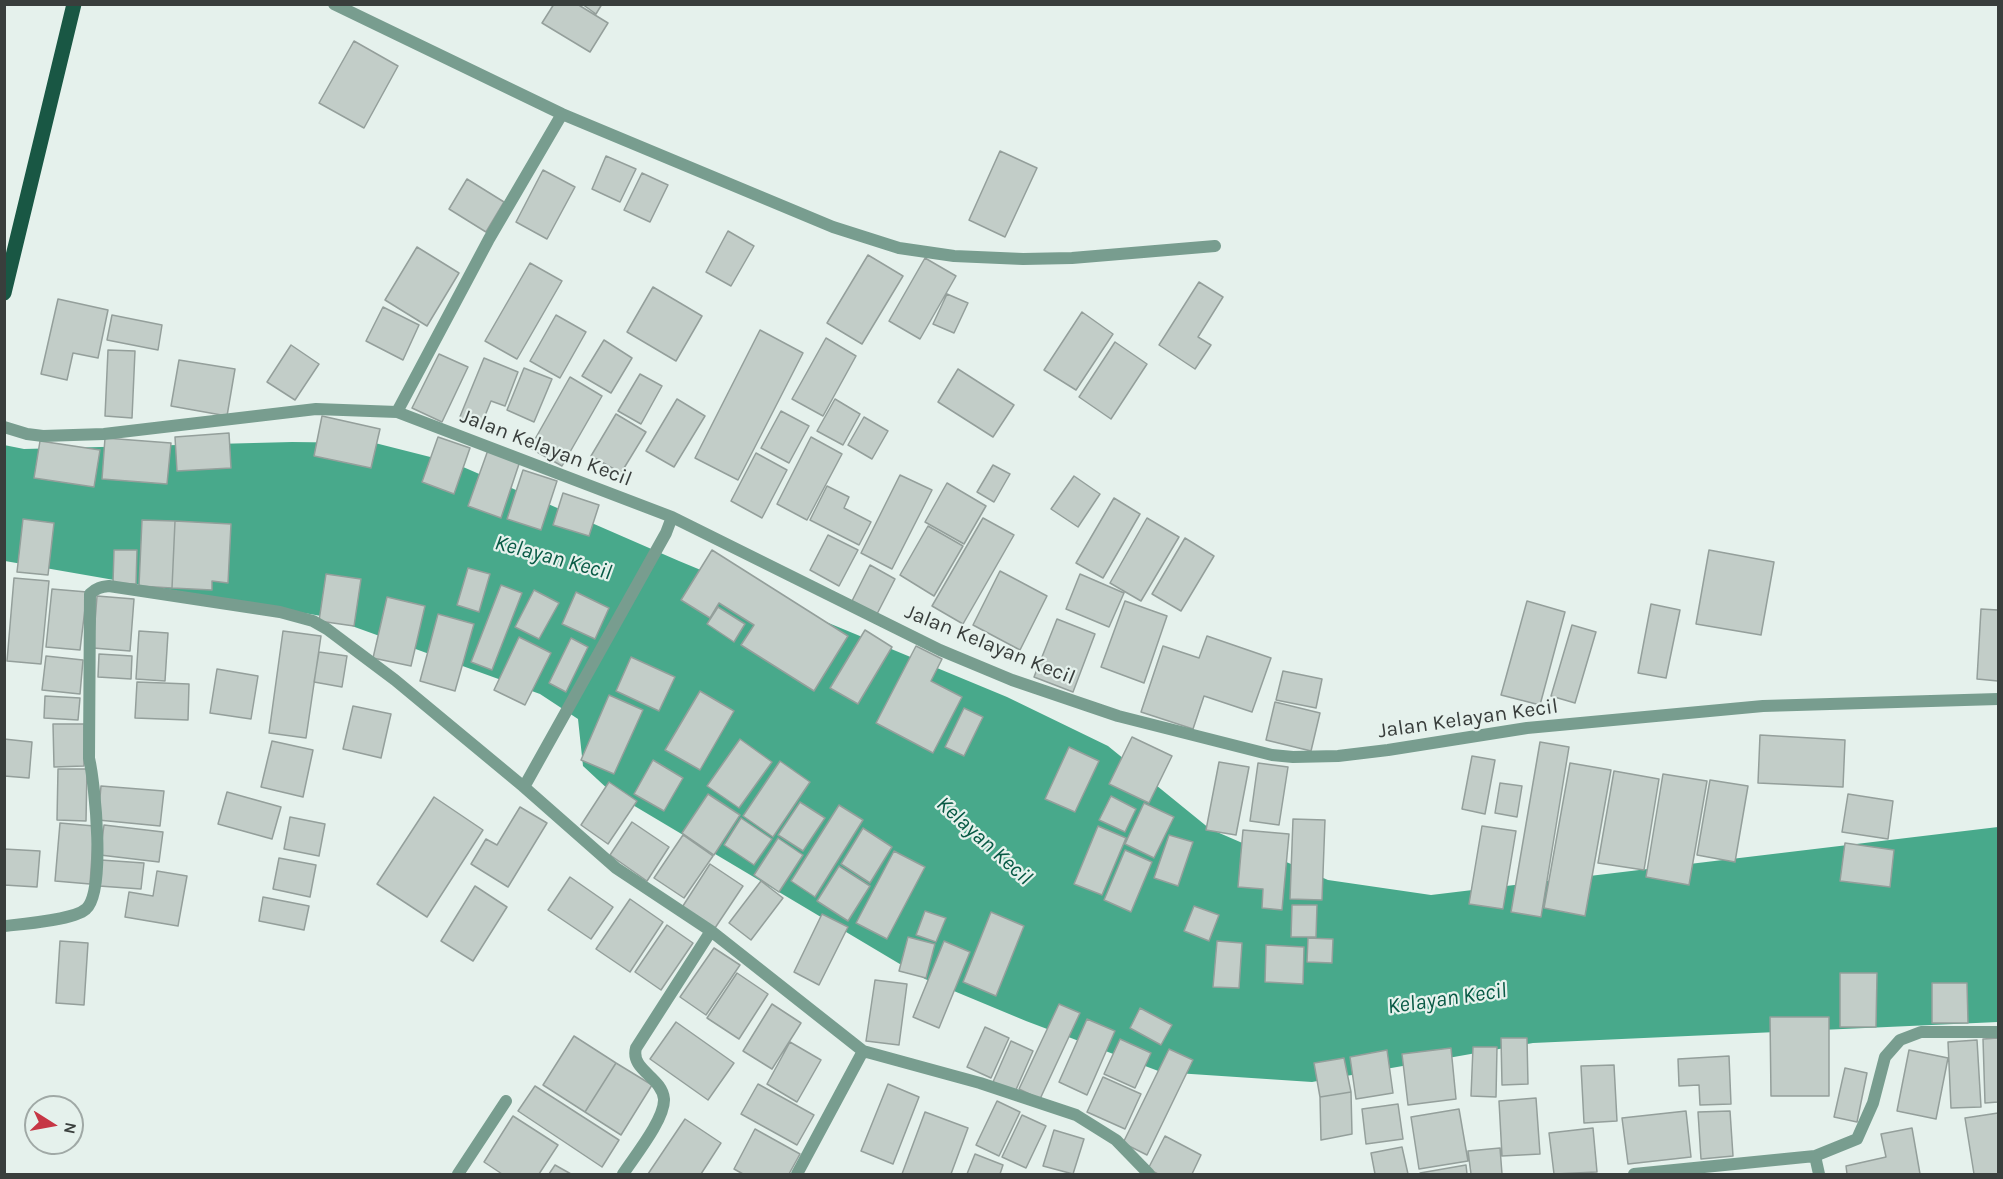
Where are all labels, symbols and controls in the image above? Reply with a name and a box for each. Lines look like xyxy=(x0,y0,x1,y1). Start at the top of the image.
street label: Jalan Kelayan Kecil xyxy=(457,404,635,492)
water label: Kelayan Kecil xyxy=(492,530,614,586)
street label: Jalan Kelayan Kecil xyxy=(901,599,1079,691)
street label: Jalan Kelayan Kecil xyxy=(1376,694,1560,744)
water label: Kelayan Kecil xyxy=(931,791,1037,891)
water label: Kelayan Kecil xyxy=(1386,978,1508,1020)
north arrow xyxy=(24,1095,84,1155)
text: N xyxy=(60,1121,81,1136)

